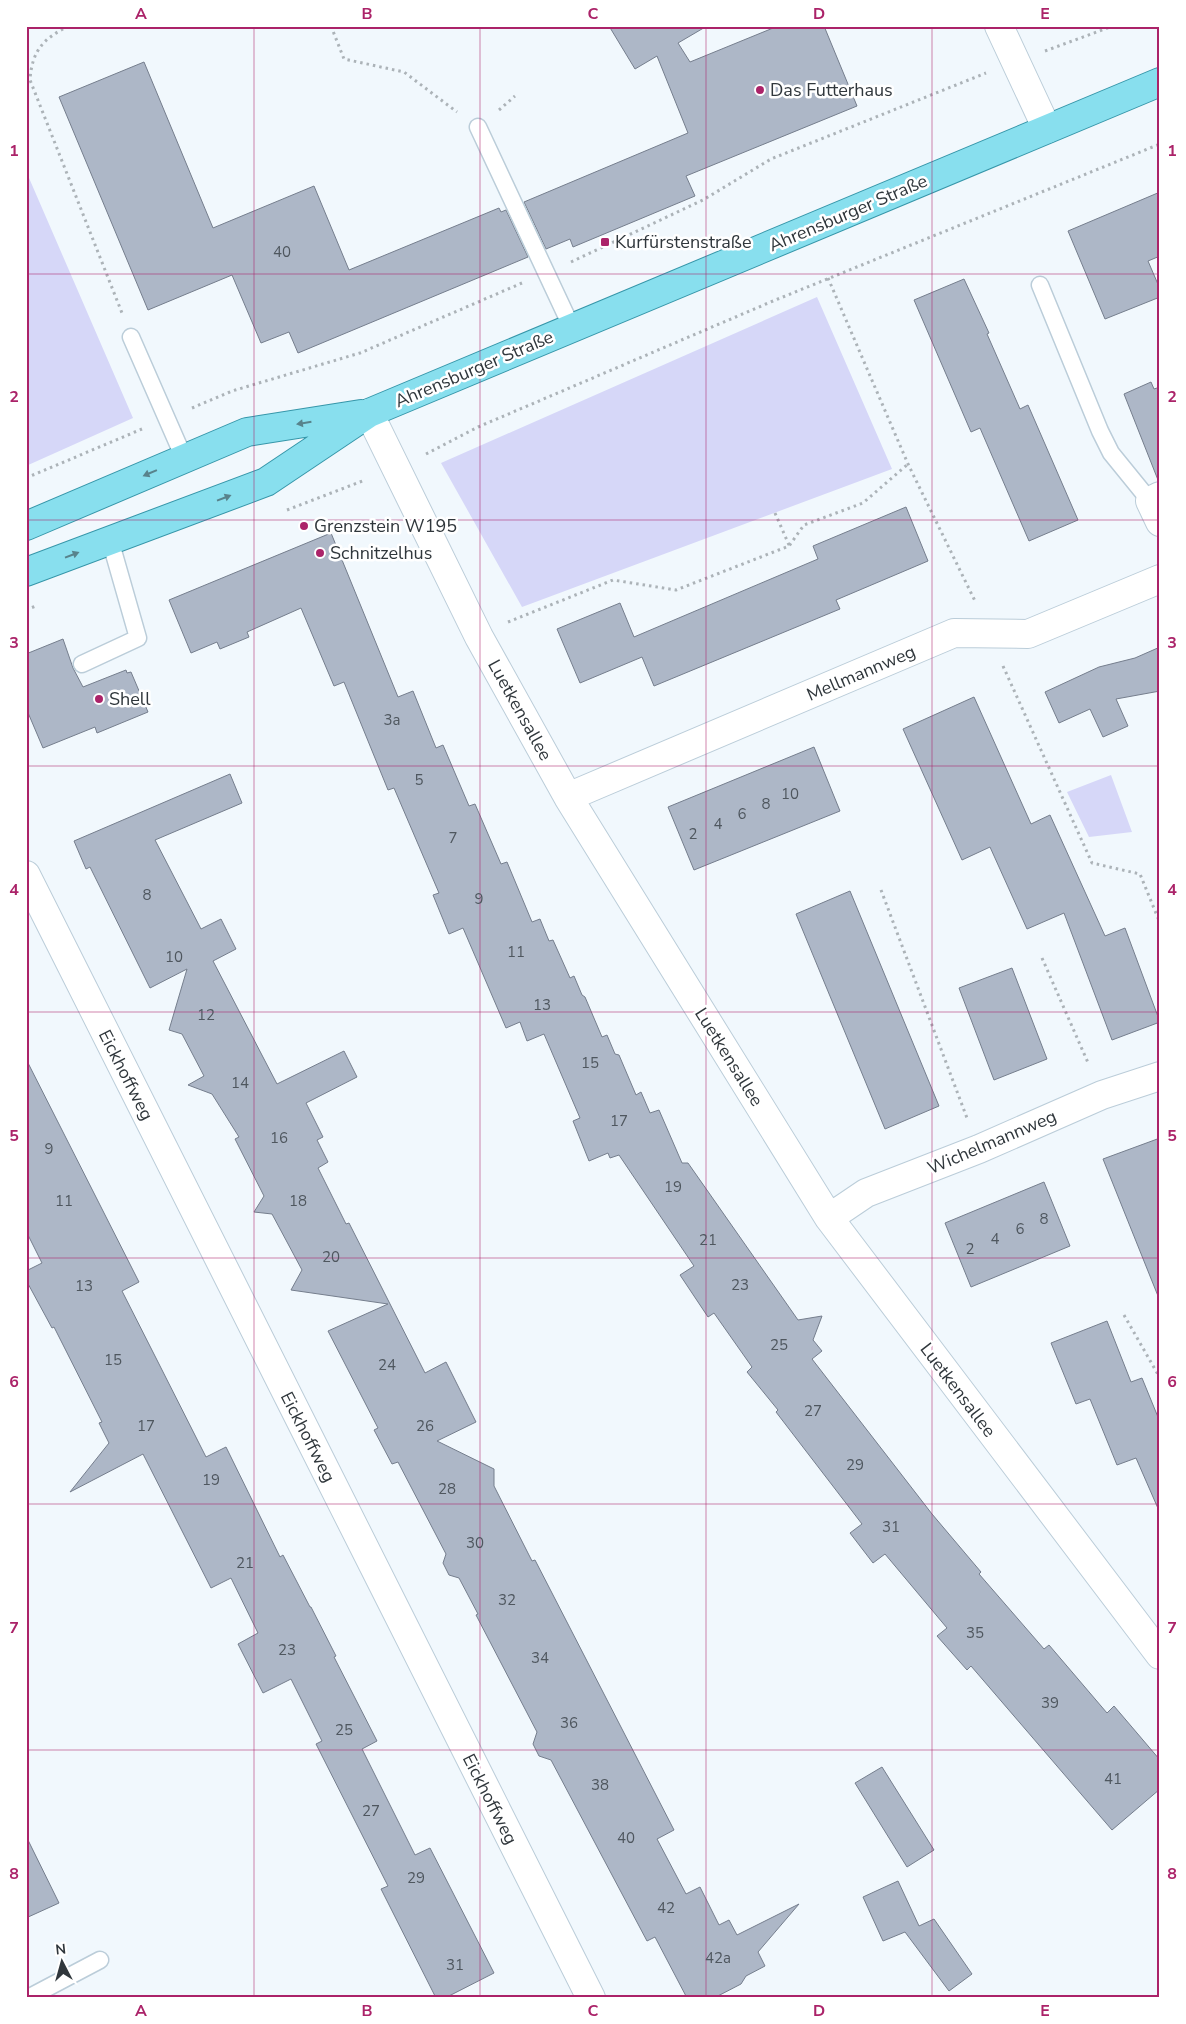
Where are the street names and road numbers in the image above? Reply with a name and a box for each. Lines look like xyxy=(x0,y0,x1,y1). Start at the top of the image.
street label: Ahrensburger Straße xyxy=(765,169,931,257)
street label: Ahrensburger Straße xyxy=(391,325,557,413)
street label: Mellmannweg xyxy=(803,639,919,707)
street label: Luetkensallee xyxy=(482,655,558,765)
street label: Luetkensallee xyxy=(689,1003,769,1111)
street label: Eickhoffweg xyxy=(93,1026,159,1124)
street label: Wichelmannweg xyxy=(924,1104,1060,1180)
street label: Luetkensallee xyxy=(915,1338,1001,1442)
street label: Eickhoffweg xyxy=(275,1388,341,1486)
street label: Eickhoffweg xyxy=(457,1750,523,1848)

